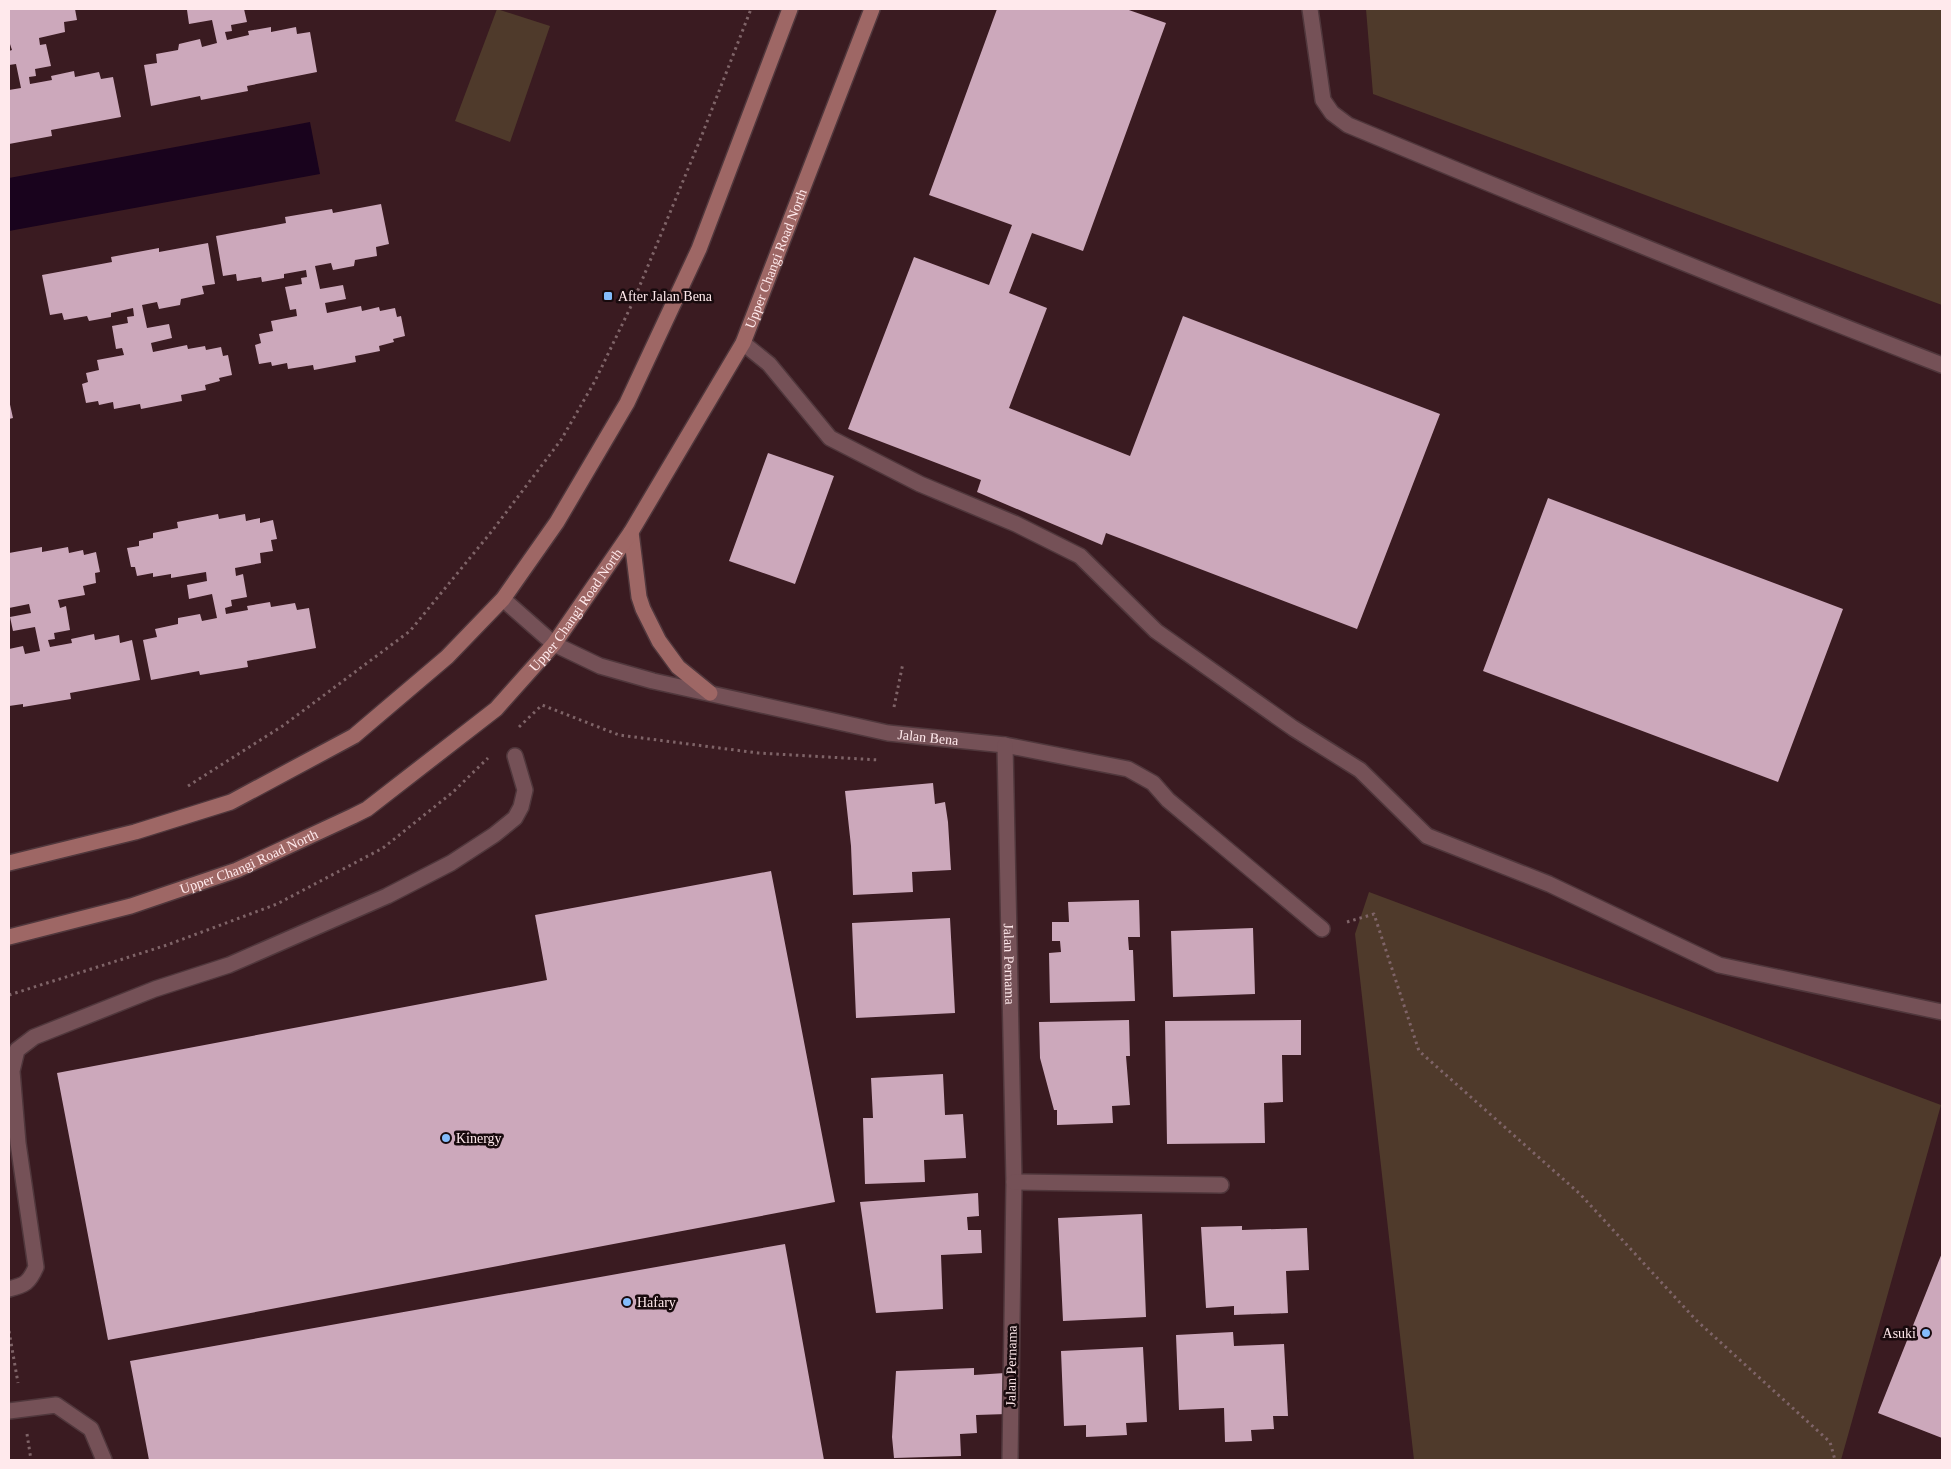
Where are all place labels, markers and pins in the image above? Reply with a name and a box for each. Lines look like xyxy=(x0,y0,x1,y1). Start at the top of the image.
place label: After Jalan Bena xyxy=(618,289,713,304)
marker: After Jalan Bena xyxy=(602,290,614,302)
place label: Kinergy xyxy=(456,1131,502,1146)
marker: Kinergy xyxy=(440,1132,452,1144)
place label: Hafary xyxy=(637,1295,676,1310)
marker: Hafary xyxy=(621,1296,633,1308)
place label: Asuki xyxy=(1883,1326,1916,1341)
marker: Asuki xyxy=(1920,1327,1932,1339)

